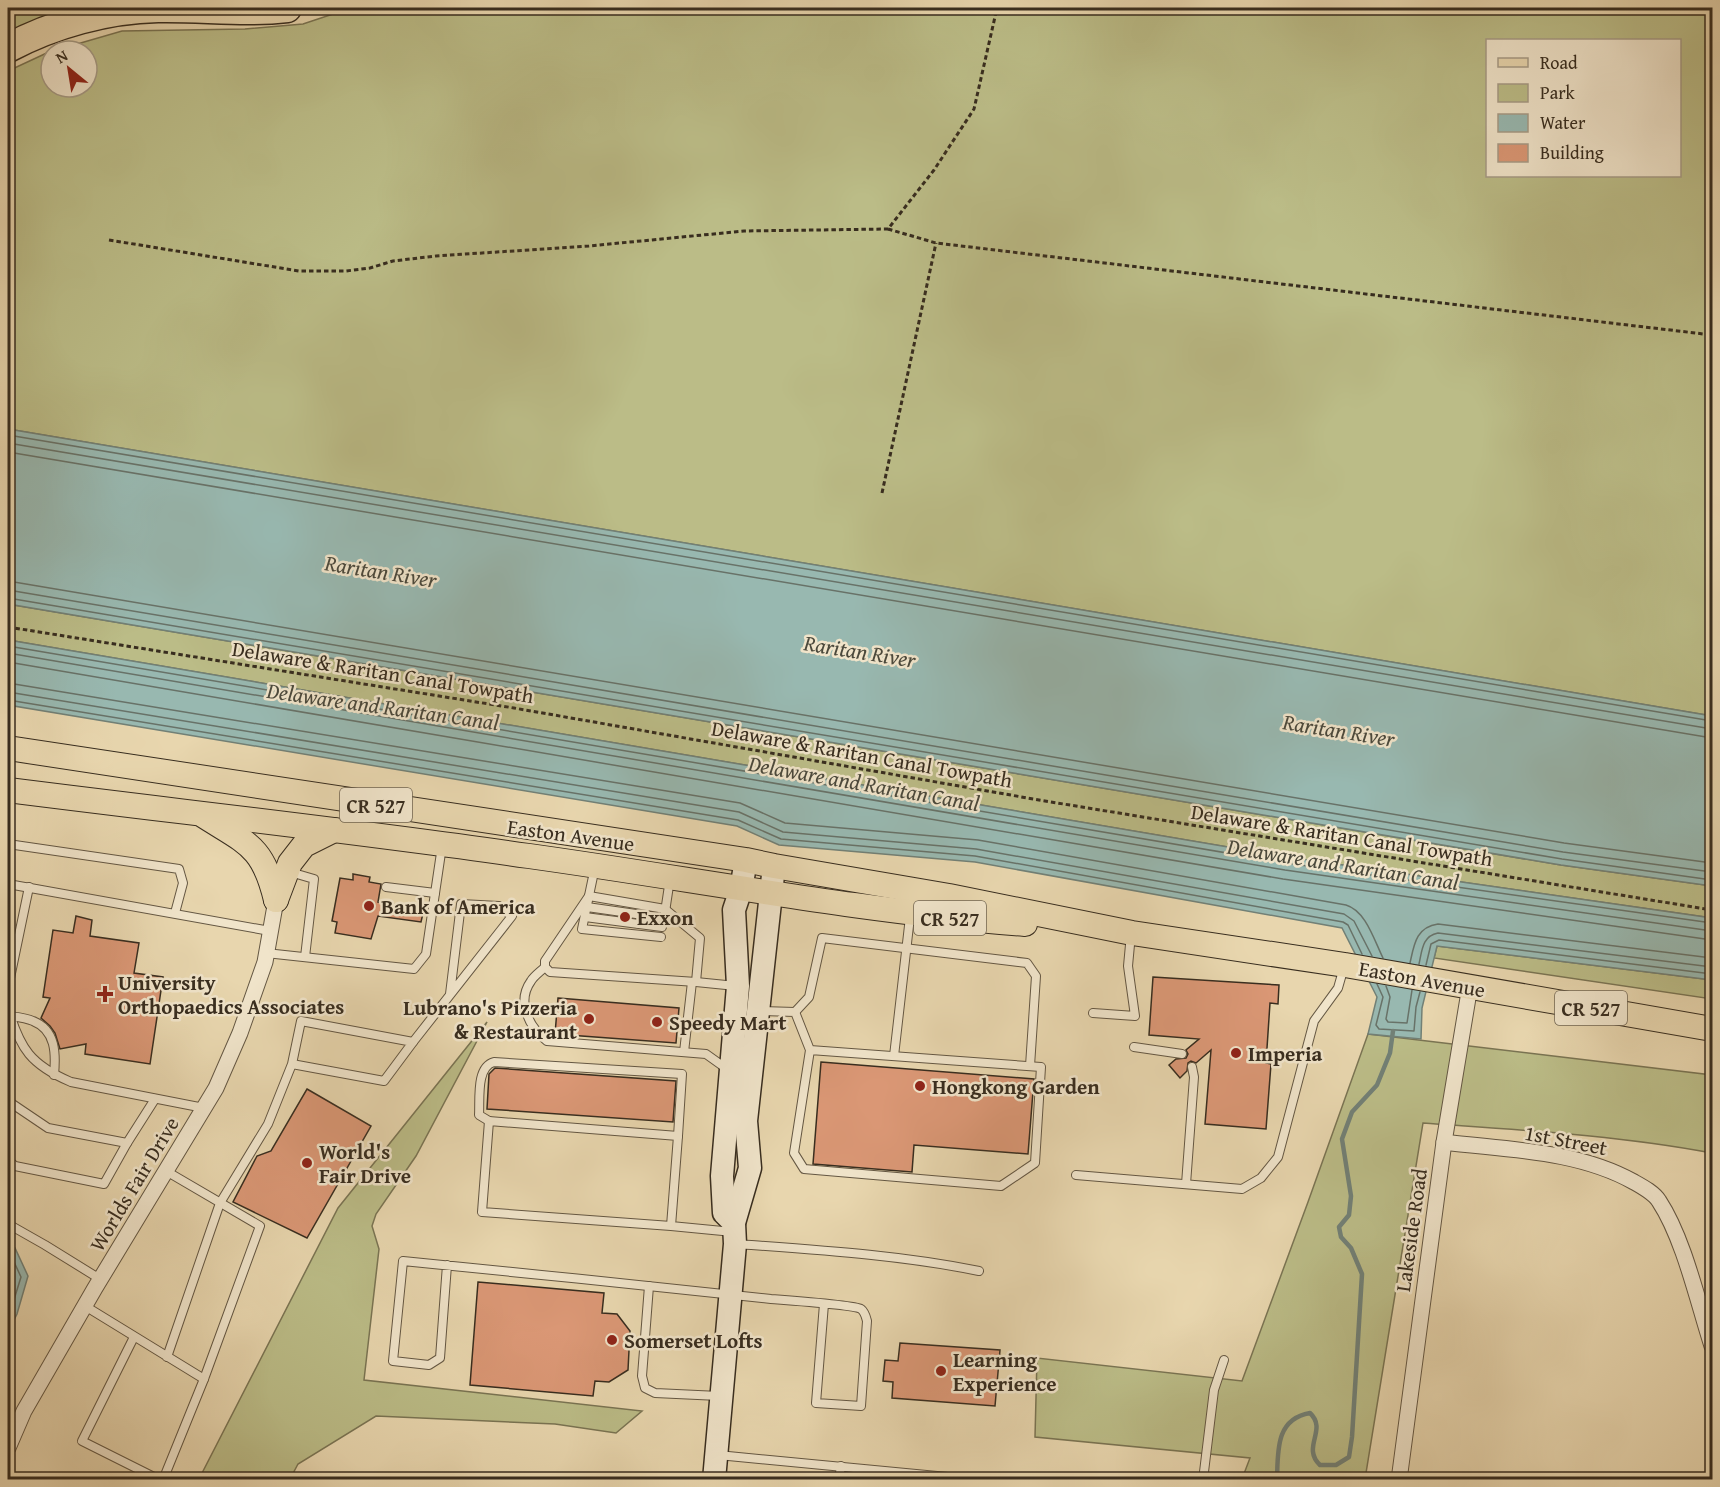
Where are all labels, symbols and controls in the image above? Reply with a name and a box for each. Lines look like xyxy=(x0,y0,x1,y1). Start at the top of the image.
north arrow xyxy=(39,39,99,99)
legend xyxy=(1486,39,1681,177)
text: N xyxy=(51,43,72,69)
text: Road xyxy=(1540,49,1578,76)
text: Park xyxy=(1540,79,1576,106)
text: Water xyxy=(1540,109,1586,136)
text: Building xyxy=(1540,139,1604,166)
water label: Raritan River xyxy=(322,546,440,596)
water label: Raritan River xyxy=(801,626,919,676)
street label: Delaware & Raritan Canal Towpath xyxy=(230,633,536,711)
water label: Delaware and Raritan Canal xyxy=(264,674,501,738)
water label: Raritan River xyxy=(1280,705,1398,755)
street label: Delaware & Raritan Canal Towpath xyxy=(709,712,1015,796)
water label: Delaware and Raritan Canal xyxy=(745,747,982,819)
road number: CR 527 xyxy=(340,788,412,822)
street label: Delaware & Raritan Canal Towpath xyxy=(1189,796,1495,874)
street label: Easton Avenue xyxy=(505,811,637,859)
water label: Delaware and Raritan Canal xyxy=(1224,830,1461,898)
place label: Bank of America xyxy=(381,891,535,922)
marker: Bank of America xyxy=(362,899,376,913)
road number: CR 527 xyxy=(914,901,986,935)
place label: Exxon xyxy=(637,902,694,933)
marker: Exxon xyxy=(618,910,632,924)
street label: Easton Avenue xyxy=(1356,953,1488,1005)
place label: University Orthopaedics Associates xyxy=(118,967,344,1022)
marker: University Orthopaedics Associates xyxy=(96,985,114,1003)
road number: CR 527 xyxy=(1555,991,1627,1025)
place label: Lubrano's Pizzeria & Restaurant xyxy=(403,992,577,1047)
place label: Speedy Mart xyxy=(669,1007,787,1038)
marker: Lubrano's Pizzeria & Restaurant xyxy=(582,1012,596,1026)
marker: Speedy Mart xyxy=(650,1015,664,1029)
place label: Imperia xyxy=(1248,1038,1322,1069)
marker: Imperia xyxy=(1229,1046,1243,1060)
place label: Hongkong Garden xyxy=(932,1071,1100,1102)
marker: Hongkong Garden xyxy=(913,1079,927,1093)
street label: Worlds Fair Drive xyxy=(82,1111,187,1257)
street label: 1st Street xyxy=(1522,1117,1611,1163)
place label: World's Fair Drive xyxy=(319,1136,411,1191)
marker: World's Fair Drive xyxy=(300,1156,314,1170)
street label: Lakeside Road xyxy=(1387,1166,1435,1294)
place label: Somerset Lofts xyxy=(624,1325,762,1356)
marker: Somerset Lofts xyxy=(605,1333,619,1347)
place label: Learning Experience xyxy=(953,1344,1056,1399)
marker: Learning Experience xyxy=(934,1364,948,1378)

